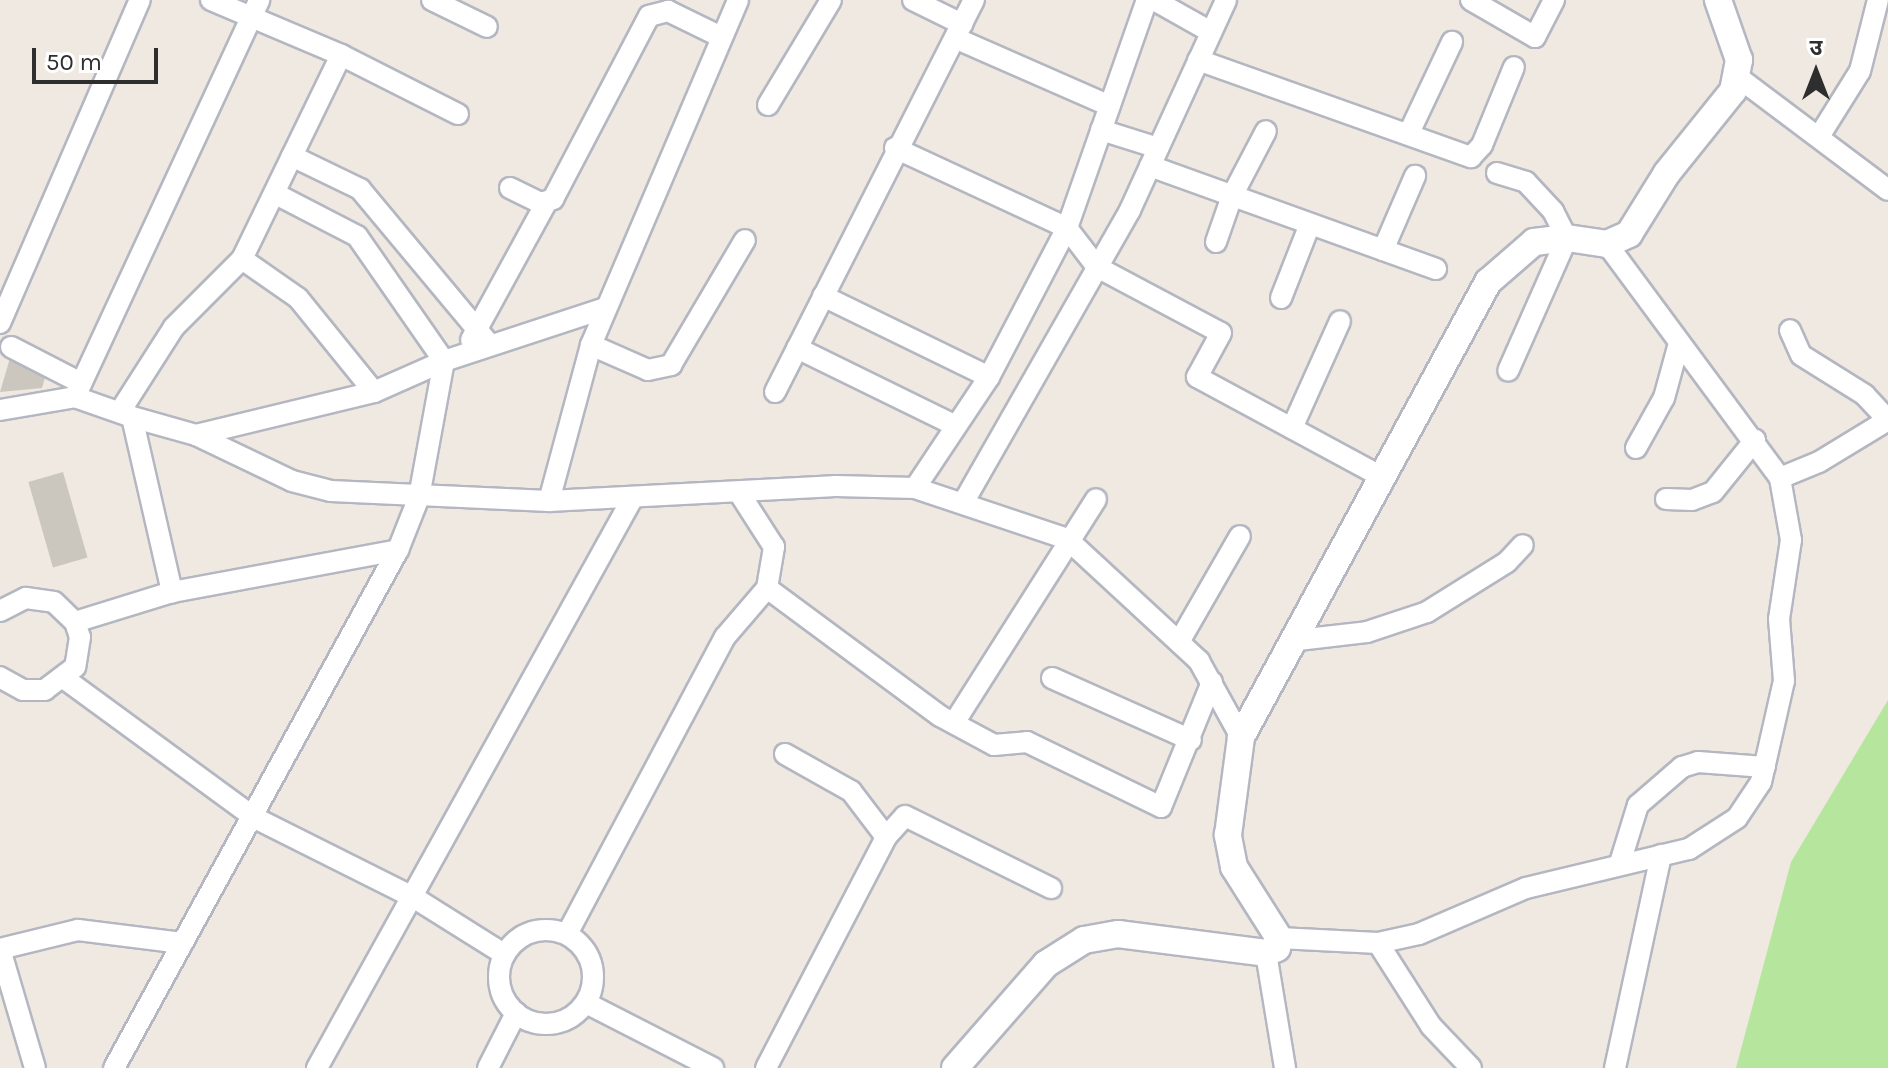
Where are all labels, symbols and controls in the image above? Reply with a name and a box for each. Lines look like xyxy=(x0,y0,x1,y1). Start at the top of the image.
scale bar xyxy=(36,32,162,82)
north arrow xyxy=(1776,32,1856,112)
text: उ xyxy=(1810,35,1822,61)
text: 50 m xyxy=(46,48,102,76)

